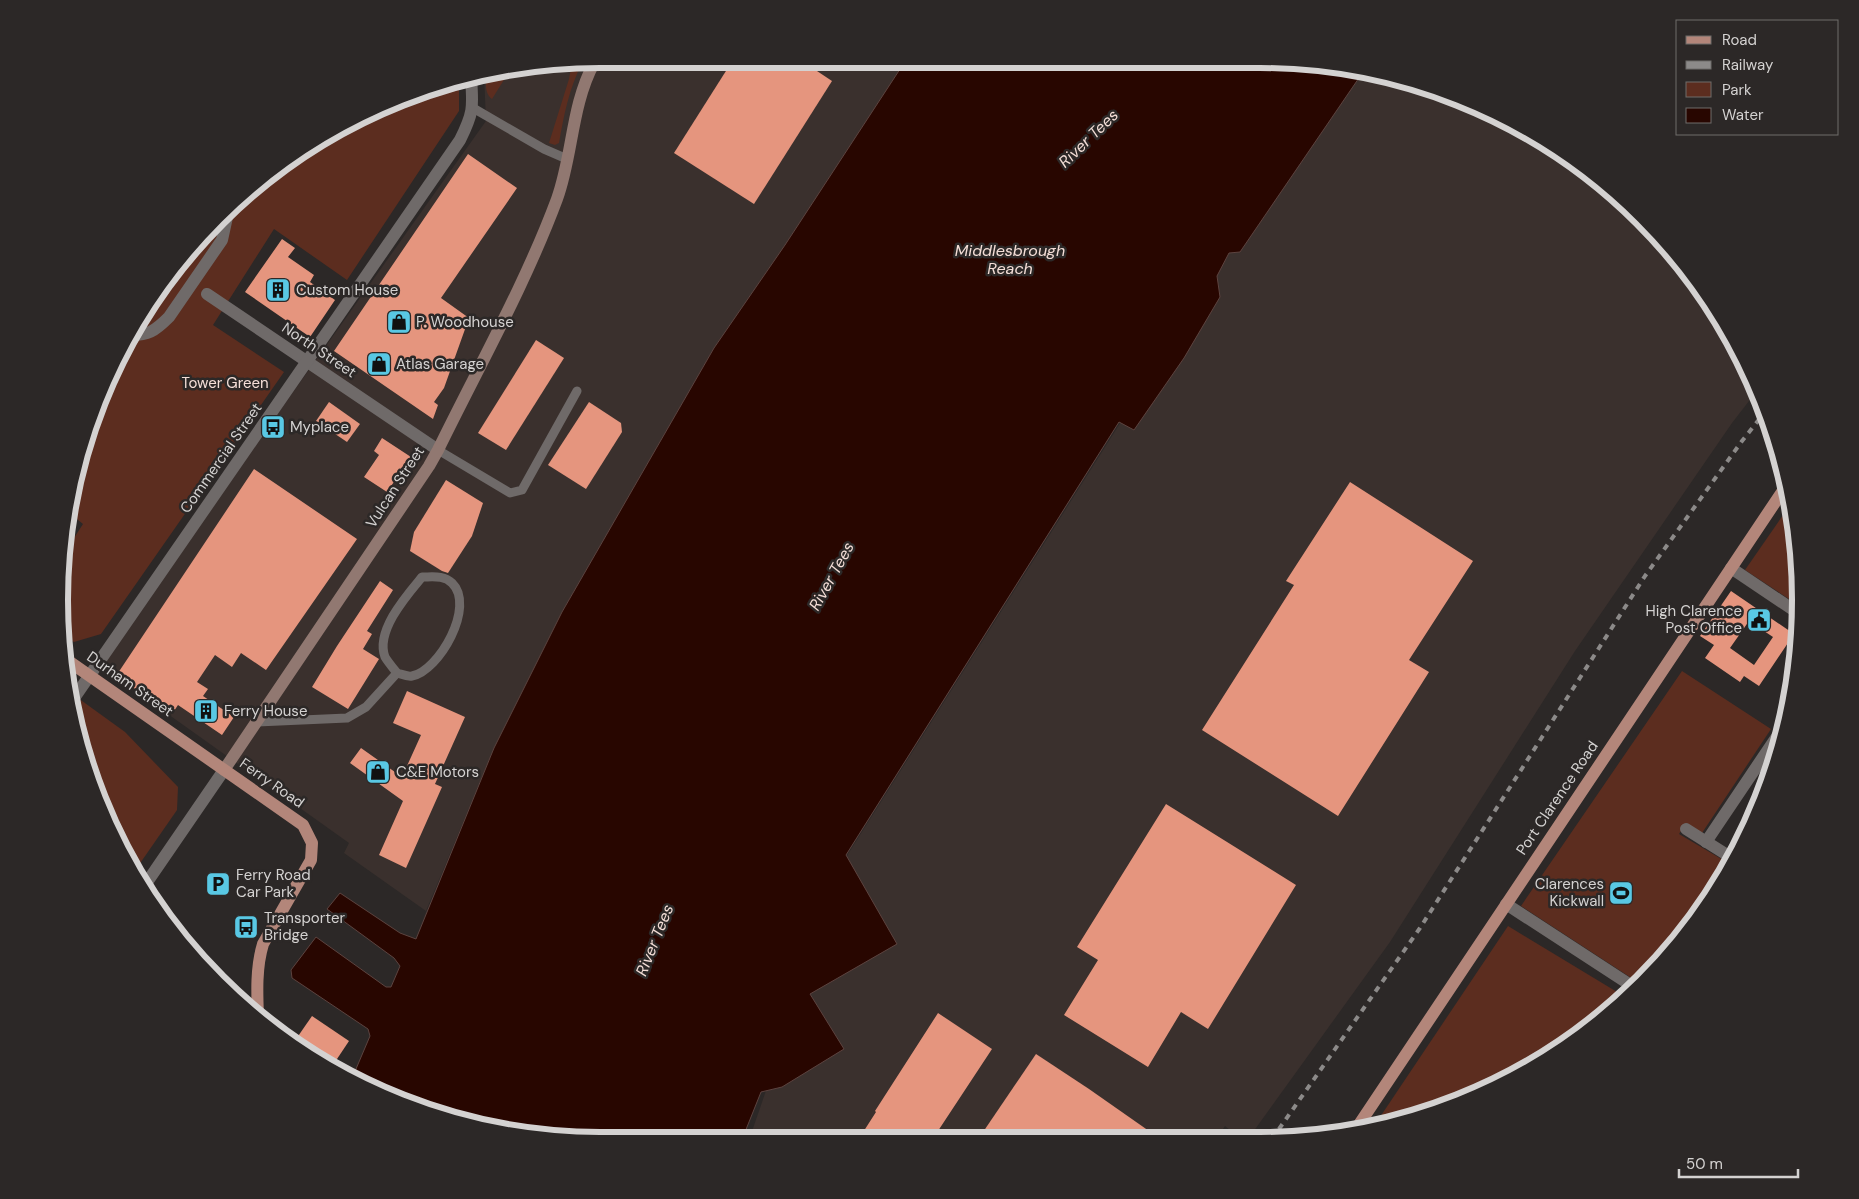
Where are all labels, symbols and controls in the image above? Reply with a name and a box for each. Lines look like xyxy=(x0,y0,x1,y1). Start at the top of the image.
legend xyxy=(1676,20,1839,135)
text: Road xyxy=(1722,30,1757,50)
text: Railway xyxy=(1722,55,1774,75)
text: Park xyxy=(1722,80,1752,100)
water label: River Tees xyxy=(1054,105,1123,172)
text: Water xyxy=(1722,105,1764,125)
water label: Middlesbrough Reach xyxy=(955,240,1065,279)
building icon: Custom House xyxy=(265,277,291,303)
place label: Custom House xyxy=(296,280,398,300)
shop icon: P. Woodhouse xyxy=(386,309,412,335)
place label: P. Woodhouse xyxy=(416,312,514,332)
street label: North Street xyxy=(278,318,360,382)
shop icon: Atlas Garage xyxy=(366,351,392,377)
place label: Atlas Garage xyxy=(396,354,484,374)
park label: Tower Green xyxy=(181,373,269,393)
street label: Commercial Street xyxy=(175,399,267,517)
bus stop icon: Myplace xyxy=(260,414,286,440)
place label: Myplace xyxy=(290,417,349,437)
street label: Vulcan Street xyxy=(361,442,429,532)
water label: River Tees xyxy=(804,538,859,614)
place label: High Clarence Post Office xyxy=(1645,601,1742,638)
public building icon: High Clarence Post Office xyxy=(1746,607,1772,633)
street label: Durham Street xyxy=(83,647,177,721)
building icon: Ferry House xyxy=(193,698,219,724)
place label: Ferry House xyxy=(224,701,307,721)
street label: Port Clarence Road xyxy=(1511,737,1603,859)
street label: Ferry Road xyxy=(236,753,308,813)
shop icon: C&E Motors xyxy=(365,759,391,785)
place label: C&E Motors xyxy=(396,762,479,782)
place label: Ferry Road Car Park xyxy=(236,865,311,902)
parking icon: Ferry Road Car Park xyxy=(205,871,231,897)
place label: Clarences Kickwall xyxy=(1535,874,1604,911)
sports icon: Clarences Kickwall xyxy=(1608,880,1634,906)
water label: River Tees xyxy=(631,901,678,979)
place label: Transporter Bridge xyxy=(264,908,345,945)
bus stop icon: Transporter Bridge xyxy=(233,914,259,940)
scale bar xyxy=(1679,1146,1798,1178)
text: 50 m xyxy=(1686,1154,1723,1174)

